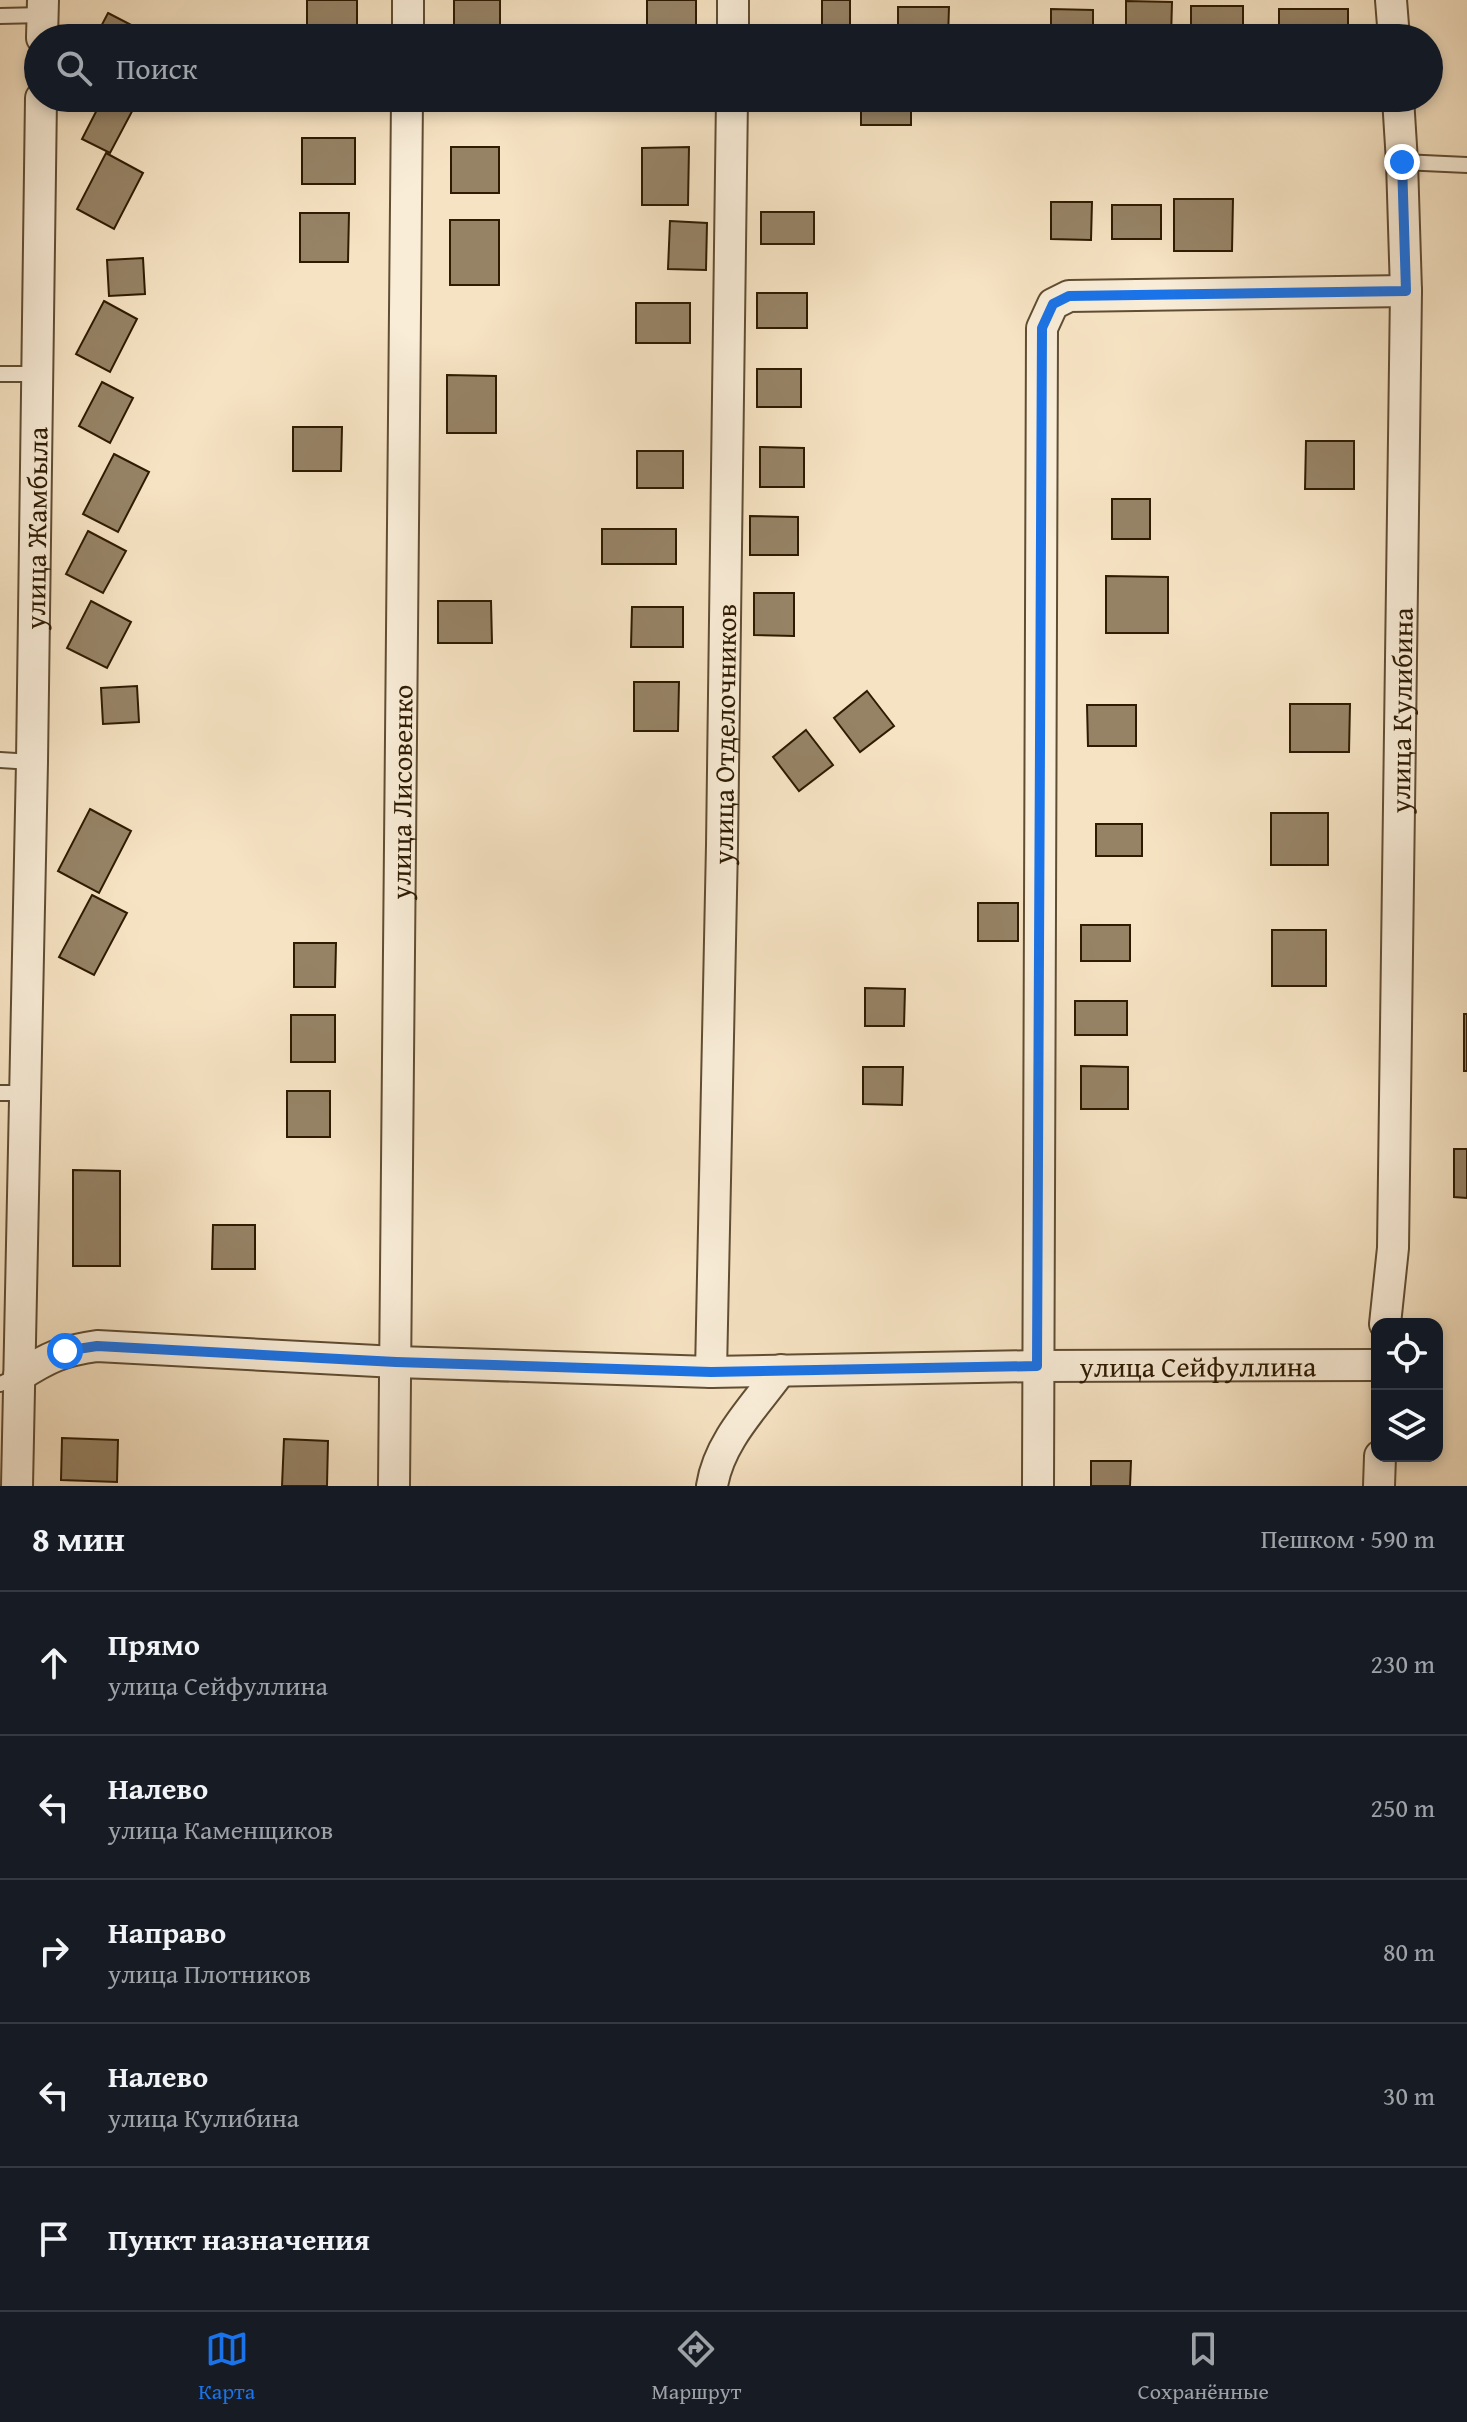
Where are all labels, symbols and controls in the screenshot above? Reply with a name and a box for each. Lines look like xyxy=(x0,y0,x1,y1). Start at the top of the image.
search box xyxy=(24,24,1443,112)
icon: search xyxy=(52,46,96,90)
text: Поиск xyxy=(116,46,198,90)
route end xyxy=(1384,144,1420,180)
street label: улица Жамбыла xyxy=(13,426,57,631)
street label: улица Отделочников xyxy=(701,603,746,866)
street label: улица Кулибина xyxy=(1378,607,1422,815)
street label: улица Лисовенко xyxy=(379,684,422,901)
map controls xyxy=(1371,1318,1443,1462)
button: locate xyxy=(1371,1318,1443,1390)
route start xyxy=(47,1333,83,1369)
street label: улица Сейфуллина xyxy=(1078,1345,1317,1386)
button: layers xyxy=(1371,1390,1443,1462)
text: 8 мин xyxy=(32,1514,125,1563)
text: Пешком · 590 m xyxy=(1261,1519,1435,1558)
text: Прямо xyxy=(108,1622,200,1666)
icon: ahead xyxy=(32,1641,76,1685)
text: 230 m xyxy=(1370,1644,1435,1683)
text: улица Сейфуллина xyxy=(108,1666,328,1705)
text: Налево xyxy=(108,1766,208,1810)
icon: left xyxy=(32,1785,76,1829)
text: 250 m xyxy=(1370,1788,1435,1827)
text: улица Каменщиков xyxy=(108,1810,333,1849)
text: Направо xyxy=(108,1910,226,1954)
icon: right xyxy=(32,1929,76,1973)
text: 80 m xyxy=(1383,1932,1435,1971)
text: улица Плотников xyxy=(108,1954,311,1993)
text: Налево xyxy=(108,2054,208,2098)
icon: left xyxy=(32,2073,76,2117)
text: 30 m xyxy=(1383,2076,1435,2115)
text: улица Кулибина xyxy=(108,2098,299,2137)
icon: arrive xyxy=(32,2217,76,2261)
text: Пункт назначения xyxy=(108,2217,370,2261)
tab: Карта xyxy=(198,2327,255,2407)
tab: Маршрут xyxy=(651,2327,741,2407)
tab: Сохранённые xyxy=(1138,2327,1269,2407)

